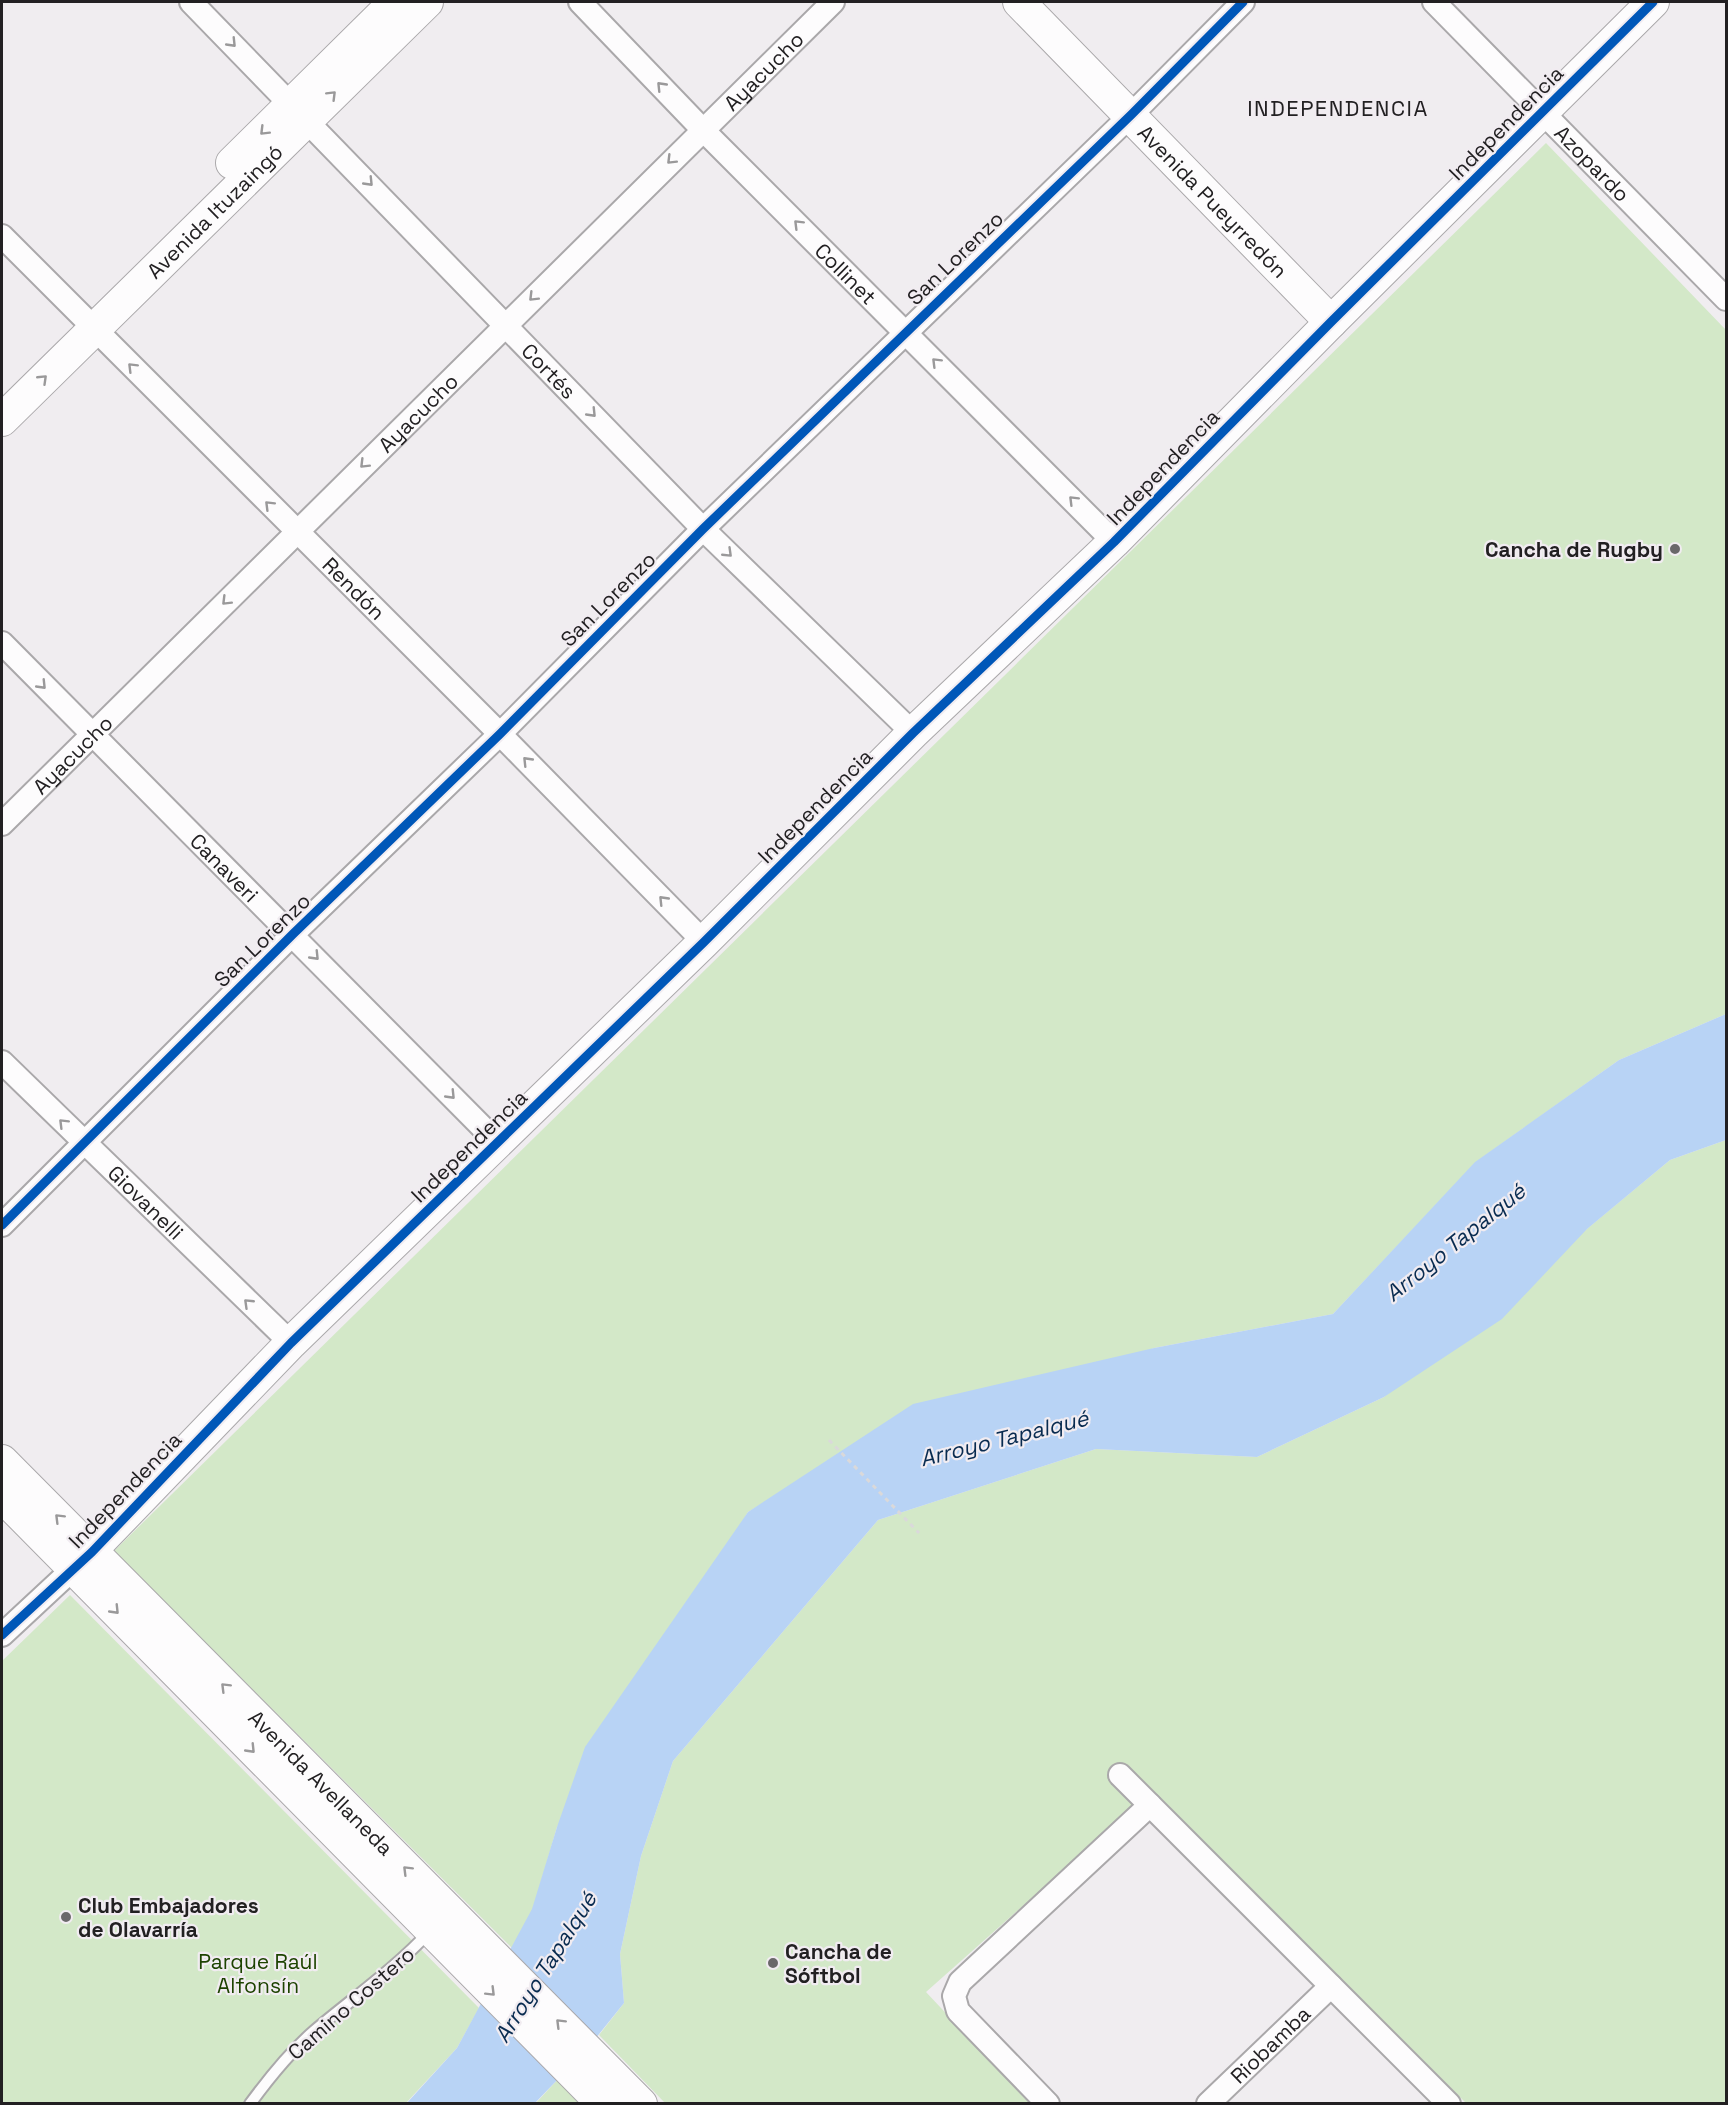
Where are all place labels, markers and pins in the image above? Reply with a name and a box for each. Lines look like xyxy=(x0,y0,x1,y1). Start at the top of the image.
place label: Cancha de Rugby xyxy=(1485,536,1663,563)
marker: Cancha de Rugby xyxy=(1668,542,1682,556)
place label: Club Embajadores de Olavarría xyxy=(78,1892,259,1943)
marker: Club Embajadores de Olavarría xyxy=(59,1910,73,1924)
place label: Cancha de Sóftbol xyxy=(785,1938,892,1989)
marker: Cancha de Sóftbol xyxy=(766,1956,780,1970)

